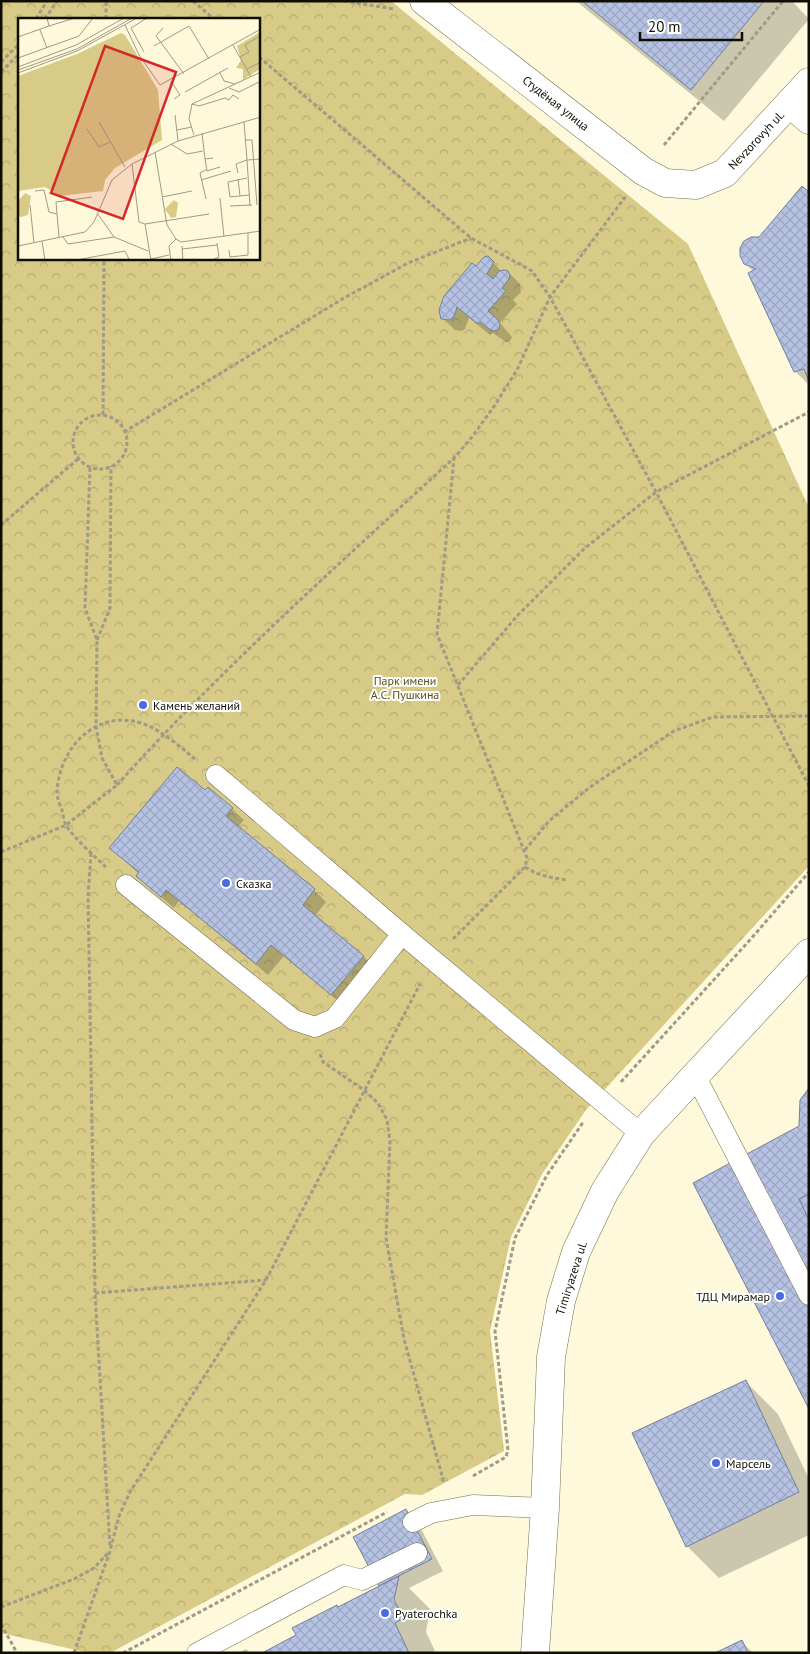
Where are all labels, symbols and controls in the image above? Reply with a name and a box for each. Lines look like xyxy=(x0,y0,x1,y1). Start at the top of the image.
scale bar xyxy=(640,10,742,42)
text: 20 m xyxy=(648,17,681,36)
inset map xyxy=(18,18,260,260)
street label: Студёная улица xyxy=(520,72,592,134)
street label: Nevzorovyh ul. xyxy=(725,107,787,173)
park label: Парк имени А.С. Пушкина xyxy=(371,673,439,702)
place label: Камень желаний xyxy=(153,698,240,713)
marker: Камень желаний xyxy=(137,699,149,711)
place label: Сказка xyxy=(236,876,272,891)
marker: Сказка xyxy=(220,877,232,889)
street label: Timiryazeva ul. xyxy=(552,1239,590,1317)
place label: ТДЦ Мирамар xyxy=(696,1289,770,1304)
marker: ТДЦ Мирамар xyxy=(774,1290,786,1302)
place label: Марсель xyxy=(726,1456,771,1471)
marker: Марсель xyxy=(710,1457,722,1469)
place label: Pyaterochka xyxy=(395,1606,458,1621)
marker: Pyaterochka xyxy=(379,1607,391,1619)

